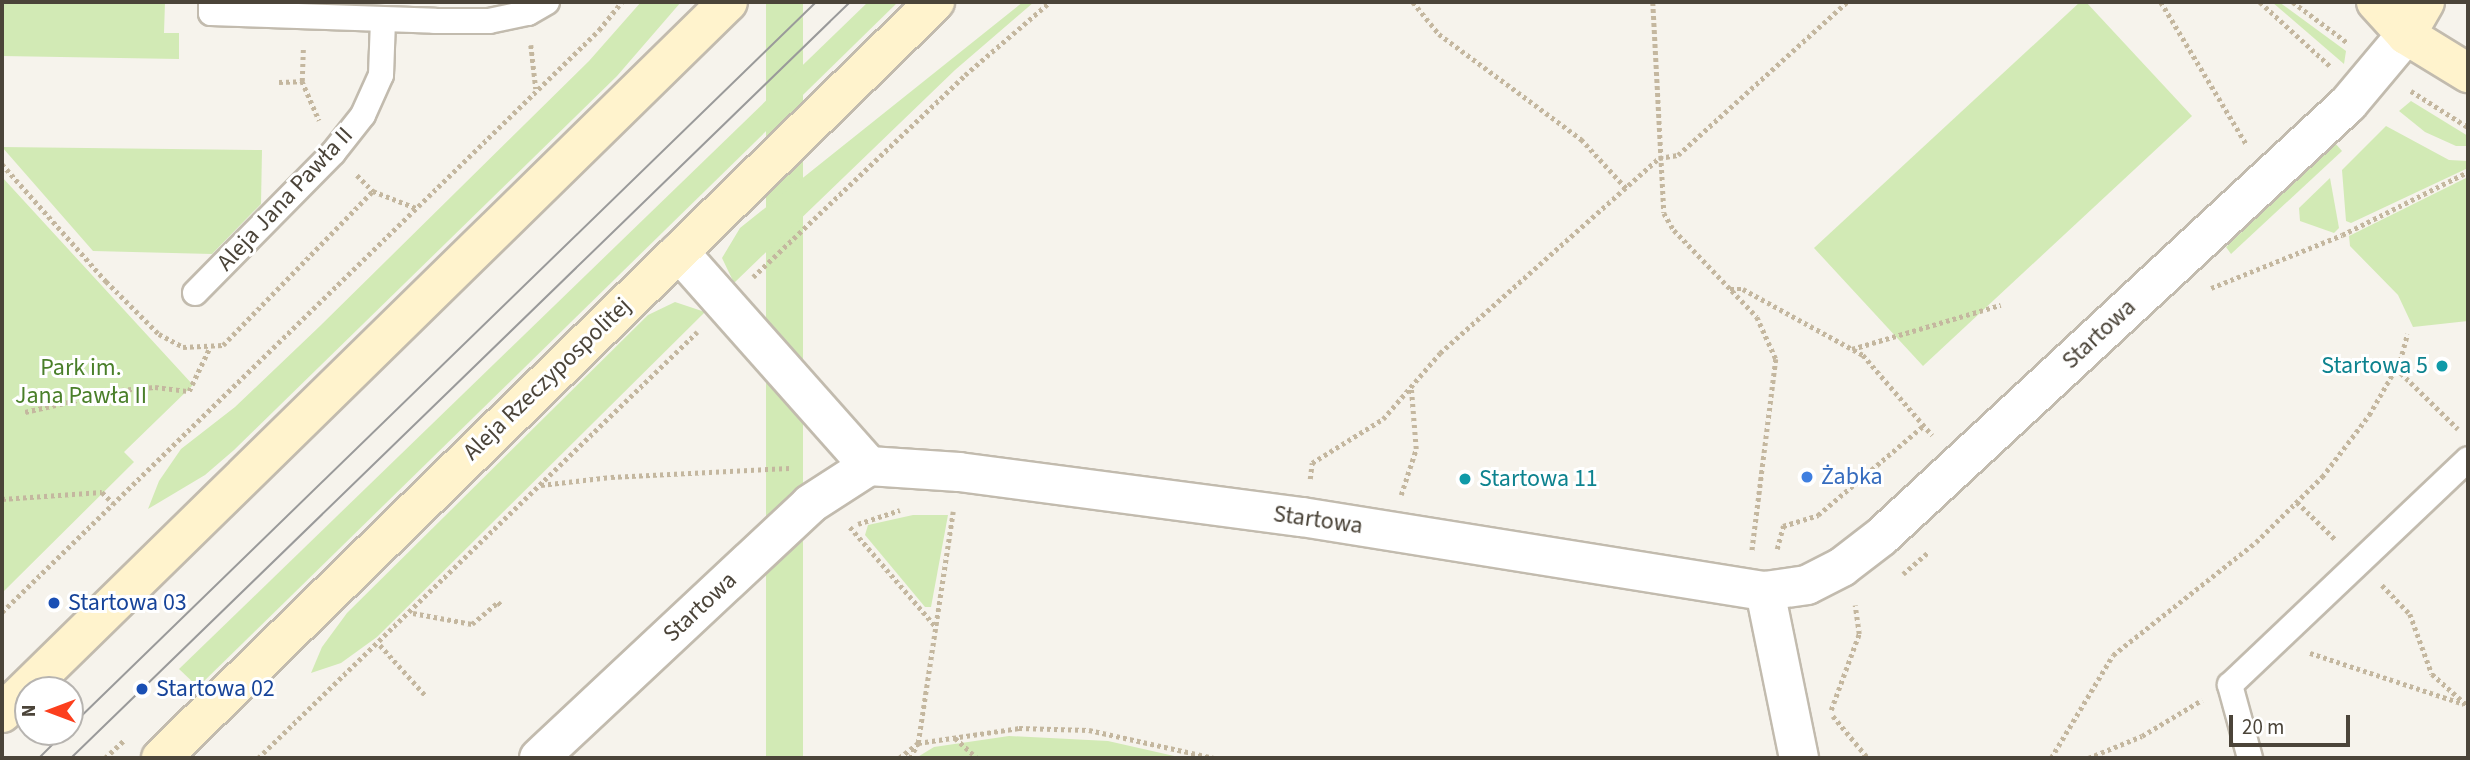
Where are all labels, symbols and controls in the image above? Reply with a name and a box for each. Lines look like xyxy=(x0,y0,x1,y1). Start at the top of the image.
street label: Aleja Jana Pawła II xyxy=(211,121,359,277)
street label: Aleja Rzeczypospolitej xyxy=(457,292,637,466)
street label: Startowa xyxy=(2056,293,2142,375)
place label: Startowa 5 xyxy=(2321,352,2428,380)
park label: Park im. Jana Pawła II xyxy=(15,354,147,410)
marker: Startowa 5 xyxy=(2434,358,2450,374)
place label: Żabka xyxy=(1821,463,1883,491)
place label: Startowa 11 xyxy=(1479,465,1598,493)
marker: Żabka xyxy=(1799,469,1815,485)
marker: Startowa 11 xyxy=(1457,471,1473,487)
street label: Startowa xyxy=(1271,499,1365,541)
street label: Startowa xyxy=(657,566,743,648)
place label: Startowa 03 xyxy=(68,589,187,617)
marker: Startowa 03 xyxy=(46,595,62,611)
place label: Startowa 02 xyxy=(156,675,275,703)
north arrow xyxy=(14,676,84,746)
marker: Startowa 02 xyxy=(134,681,150,697)
scale bar xyxy=(2232,700,2353,744)
text: N xyxy=(16,705,43,717)
text: 20 m xyxy=(2242,712,2284,742)

